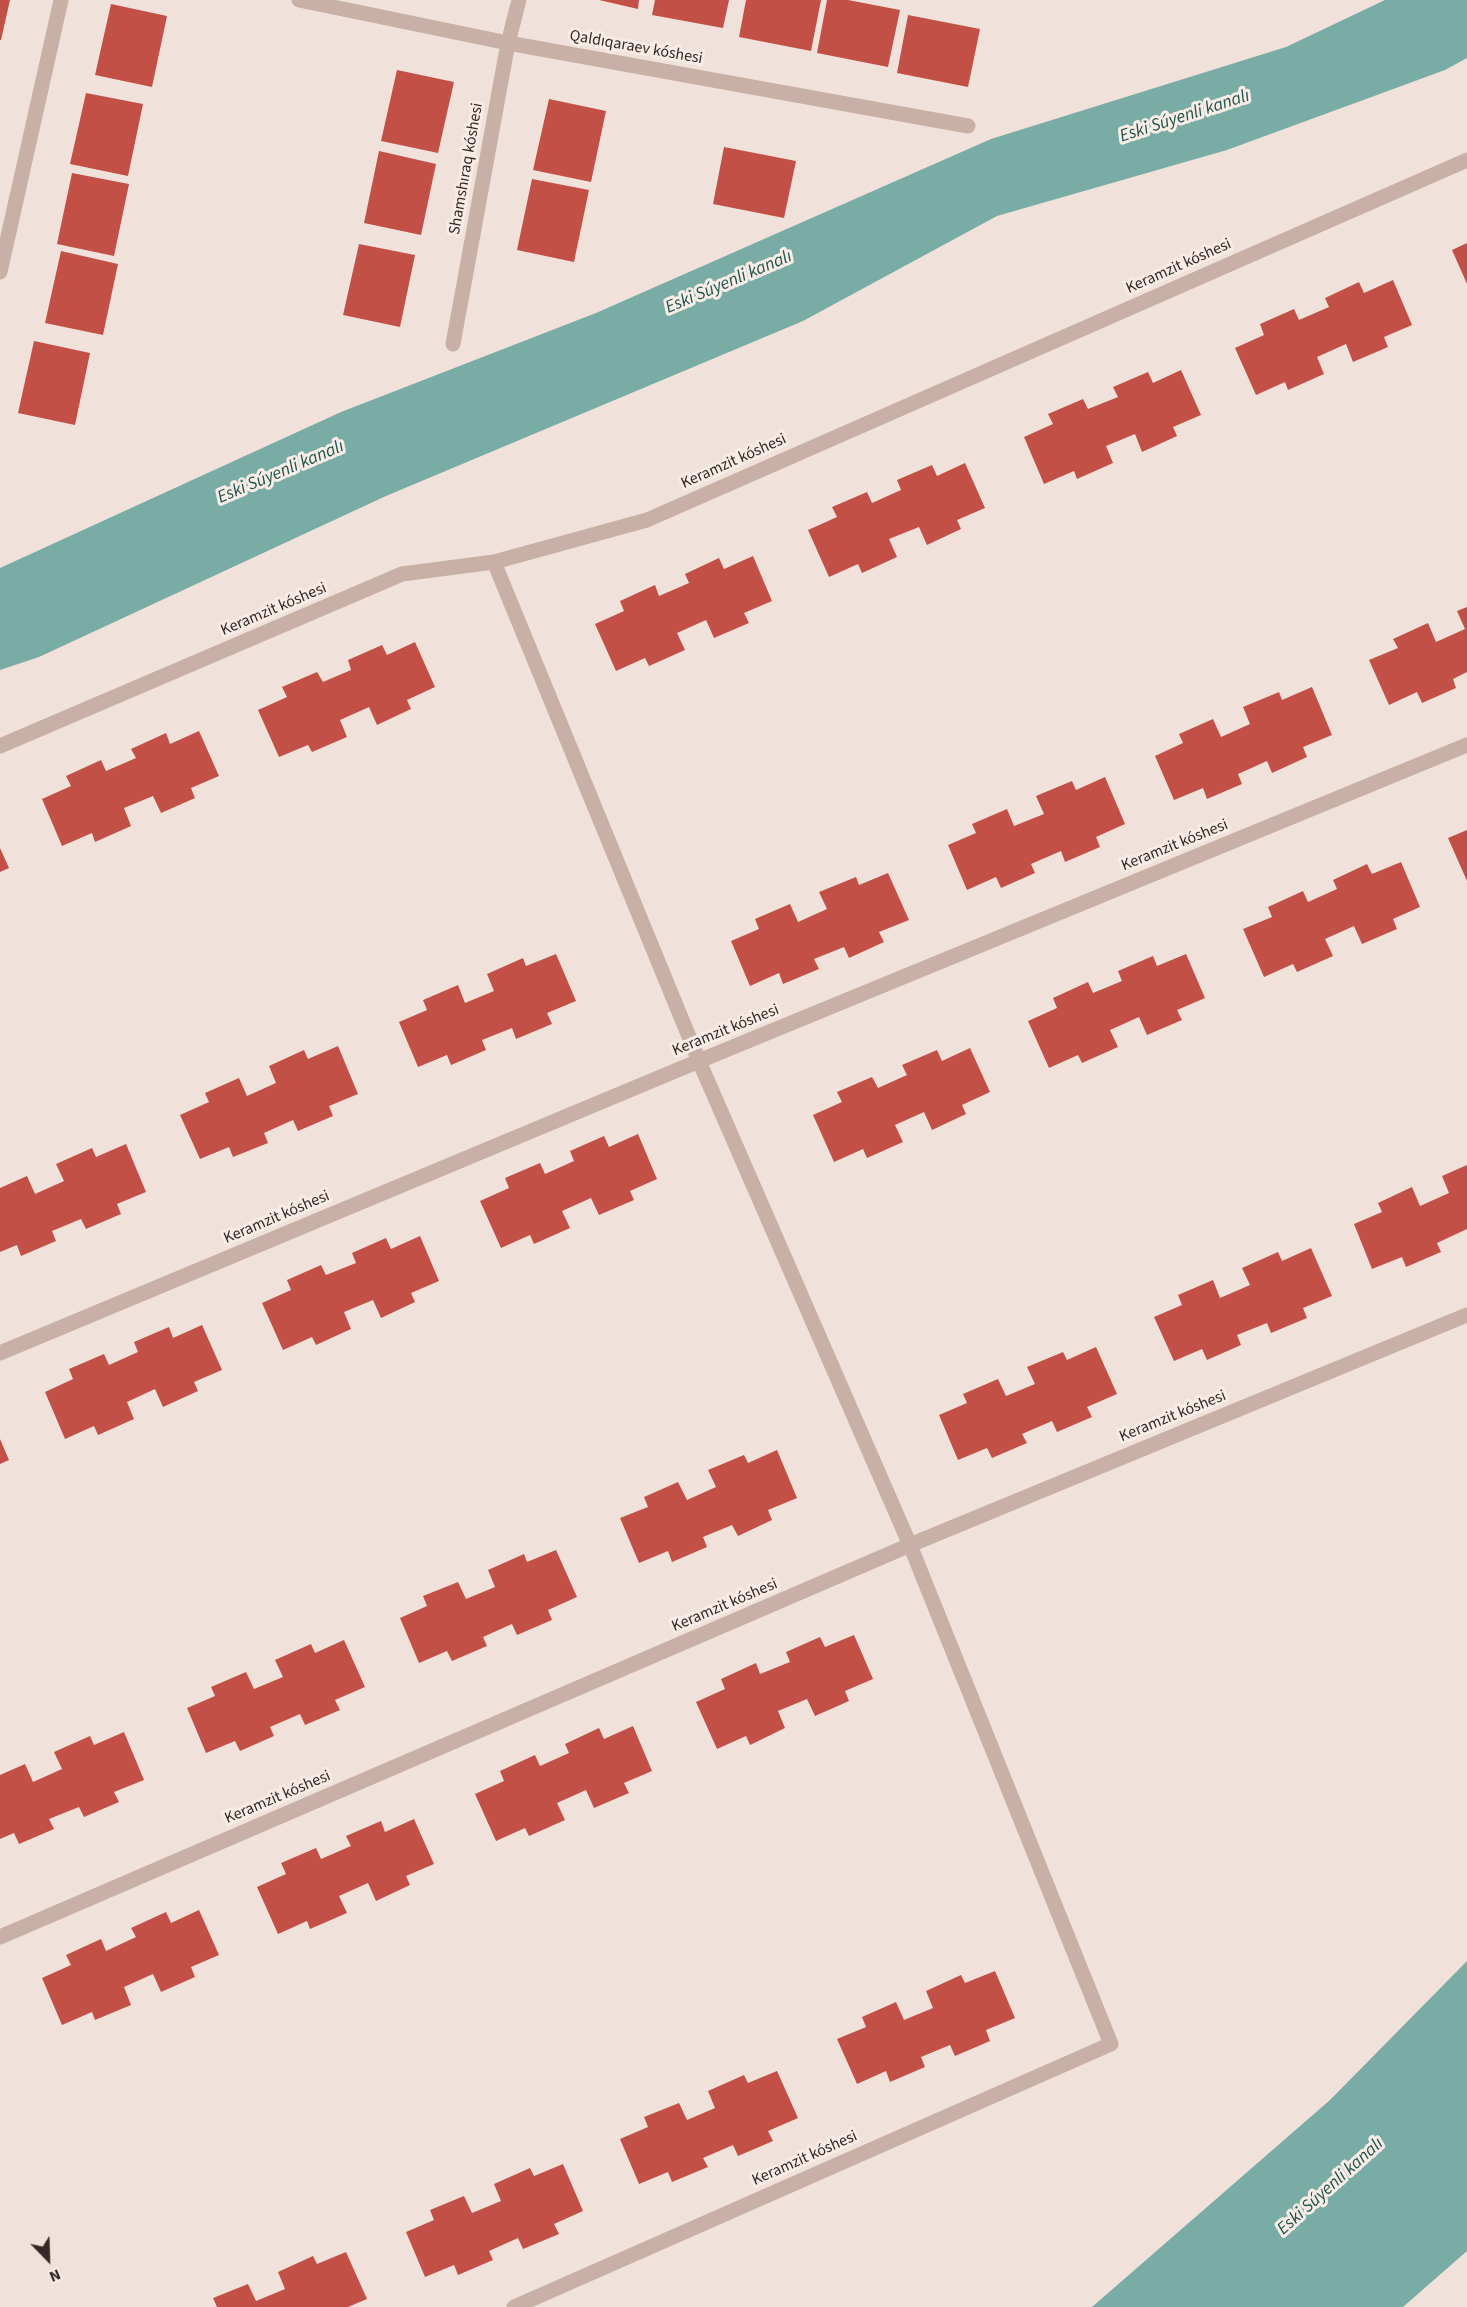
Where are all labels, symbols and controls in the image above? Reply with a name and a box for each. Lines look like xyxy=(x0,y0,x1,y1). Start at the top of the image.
street label: Qaldıqaraev kóshesi xyxy=(568,27,704,69)
water label: Eski Súyenli kanalı xyxy=(1117,86,1253,148)
street label: Shamshıraq kóshesi xyxy=(446,102,488,236)
street label: Keramzit kóshesi xyxy=(1123,235,1235,299)
water label: Eski Súyenli kanalı xyxy=(662,247,796,319)
street label: Keramzit kóshesi xyxy=(678,430,790,494)
water label: Eski Súyenli kanalı xyxy=(214,437,348,509)
street label: Keramzit kóshesi xyxy=(218,579,330,641)
street label: Keramzit kóshesi xyxy=(1119,816,1231,876)
street label: Keramzit kóshesi xyxy=(670,1001,782,1061)
street label: Keramzit kóshesi xyxy=(221,1187,333,1249)
street label: Keramzit kóshesi xyxy=(1117,1387,1229,1447)
street label: Keramzit kóshesi xyxy=(669,1575,781,1637)
street label: Keramzit kóshesi xyxy=(222,1767,334,1829)
street label: Keramzit kóshesi xyxy=(749,2127,861,2191)
water label: Eski Súyenli kanalı xyxy=(1273,2134,1389,2240)
north arrow xyxy=(18,2229,78,2289)
text: N xyxy=(46,2263,64,2288)

